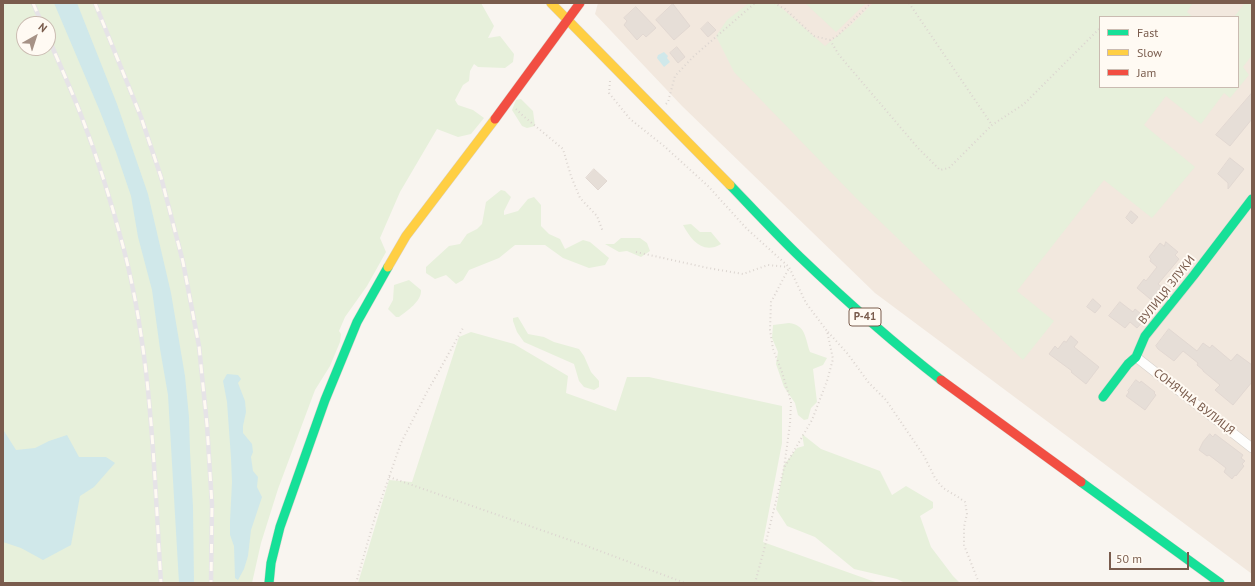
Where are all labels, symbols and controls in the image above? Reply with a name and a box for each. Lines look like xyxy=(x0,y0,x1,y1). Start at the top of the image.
north arrow xyxy=(16,16,56,56)
legend xyxy=(1099,16,1239,88)
text: N xyxy=(36,20,50,35)
text: Fast xyxy=(1137,25,1158,40)
text: Slow xyxy=(1137,45,1162,60)
text: Jam xyxy=(1137,65,1156,80)
street label: ВУЛИЦЯ ЗЛУКИ xyxy=(1136,253,1198,327)
road number: Р-41 xyxy=(849,308,881,326)
street label: СОНЯЧНА ВУЛИЦЯ xyxy=(1150,366,1238,438)
scale bar xyxy=(1111,544,1191,570)
text: 50 m xyxy=(1116,551,1142,566)

